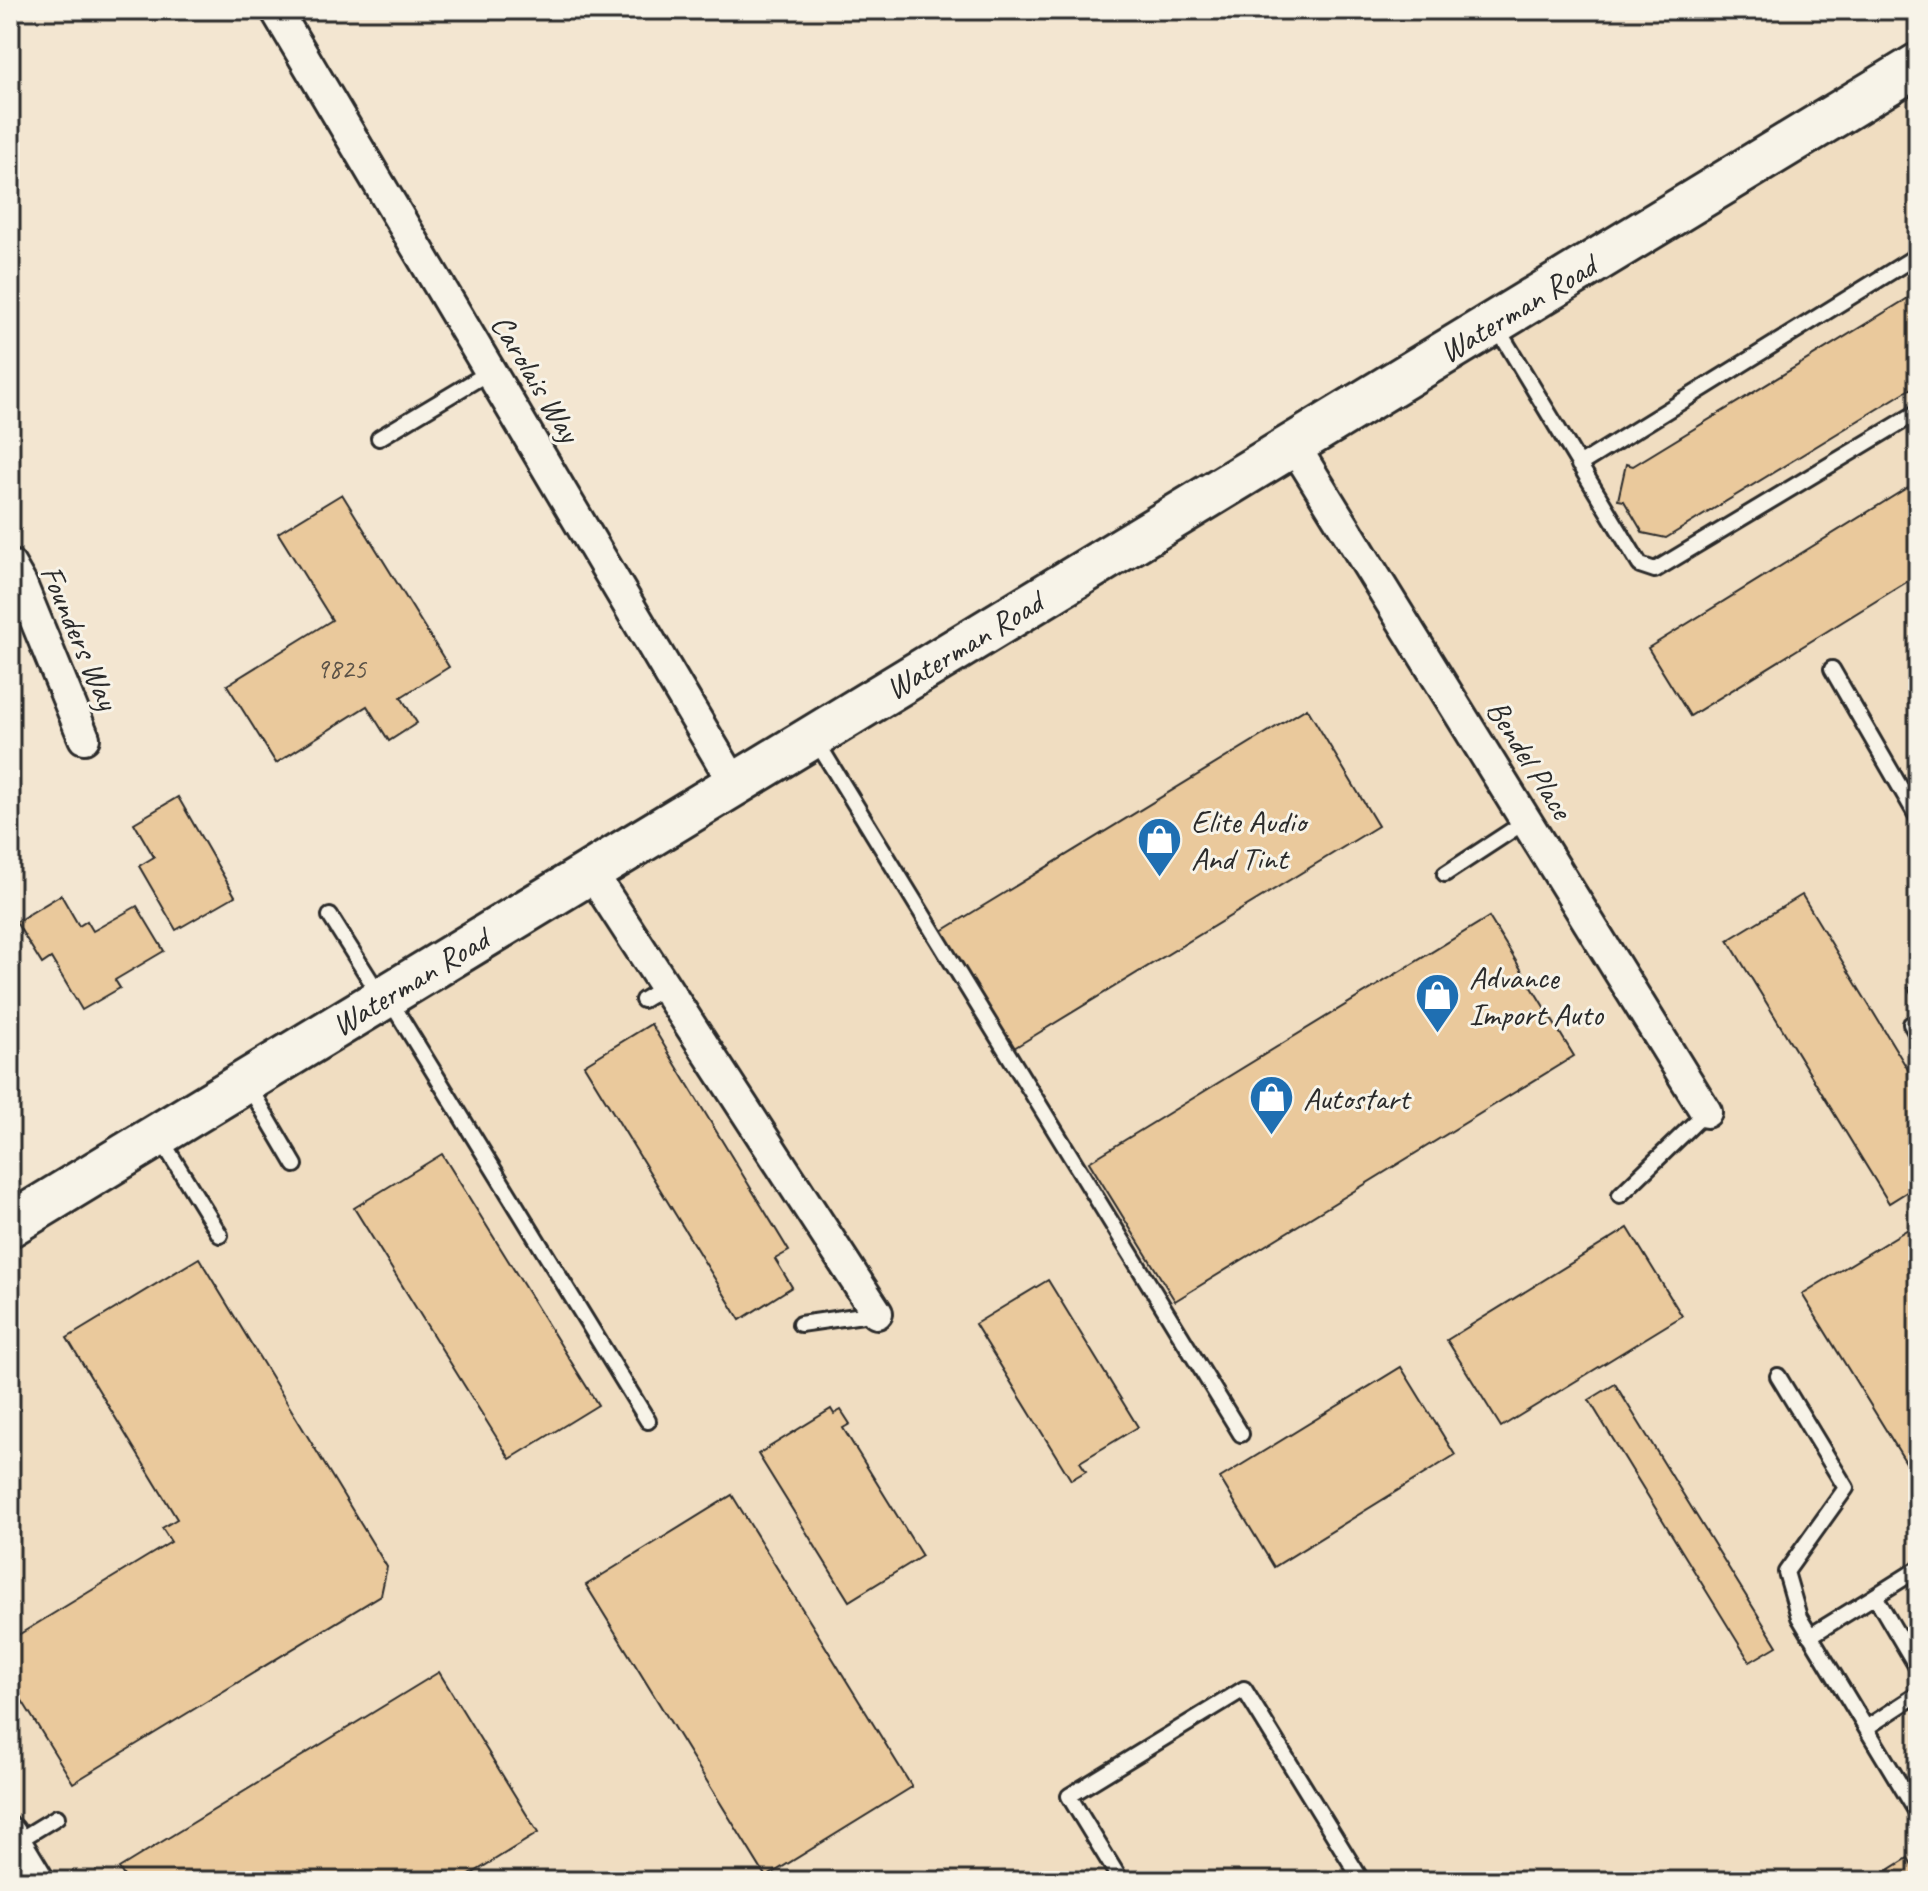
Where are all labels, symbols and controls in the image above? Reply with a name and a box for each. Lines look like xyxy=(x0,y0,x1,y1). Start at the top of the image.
street label: Waterman Road xyxy=(1432,243,1608,372)
street label: Carolais Way xyxy=(481,307,591,452)
street label: Founders Way xyxy=(31,559,129,717)
street label: Waterman Road xyxy=(878,580,1054,709)
house number: 9825 xyxy=(316,651,368,686)
street label: Bendel Place xyxy=(1477,692,1584,829)
place label: Elite Audio And Tint xyxy=(1191,801,1310,879)
shop icon: Elite Audio And Tint xyxy=(1136,815,1184,878)
street label: Waterman Road xyxy=(324,916,501,1046)
place label: Advance Import Auto xyxy=(1469,957,1604,1035)
shop icon: Advance Import Auto xyxy=(1414,971,1462,1034)
shop icon: Autostart xyxy=(1248,1074,1296,1137)
place label: Autostart xyxy=(1303,1078,1413,1119)

